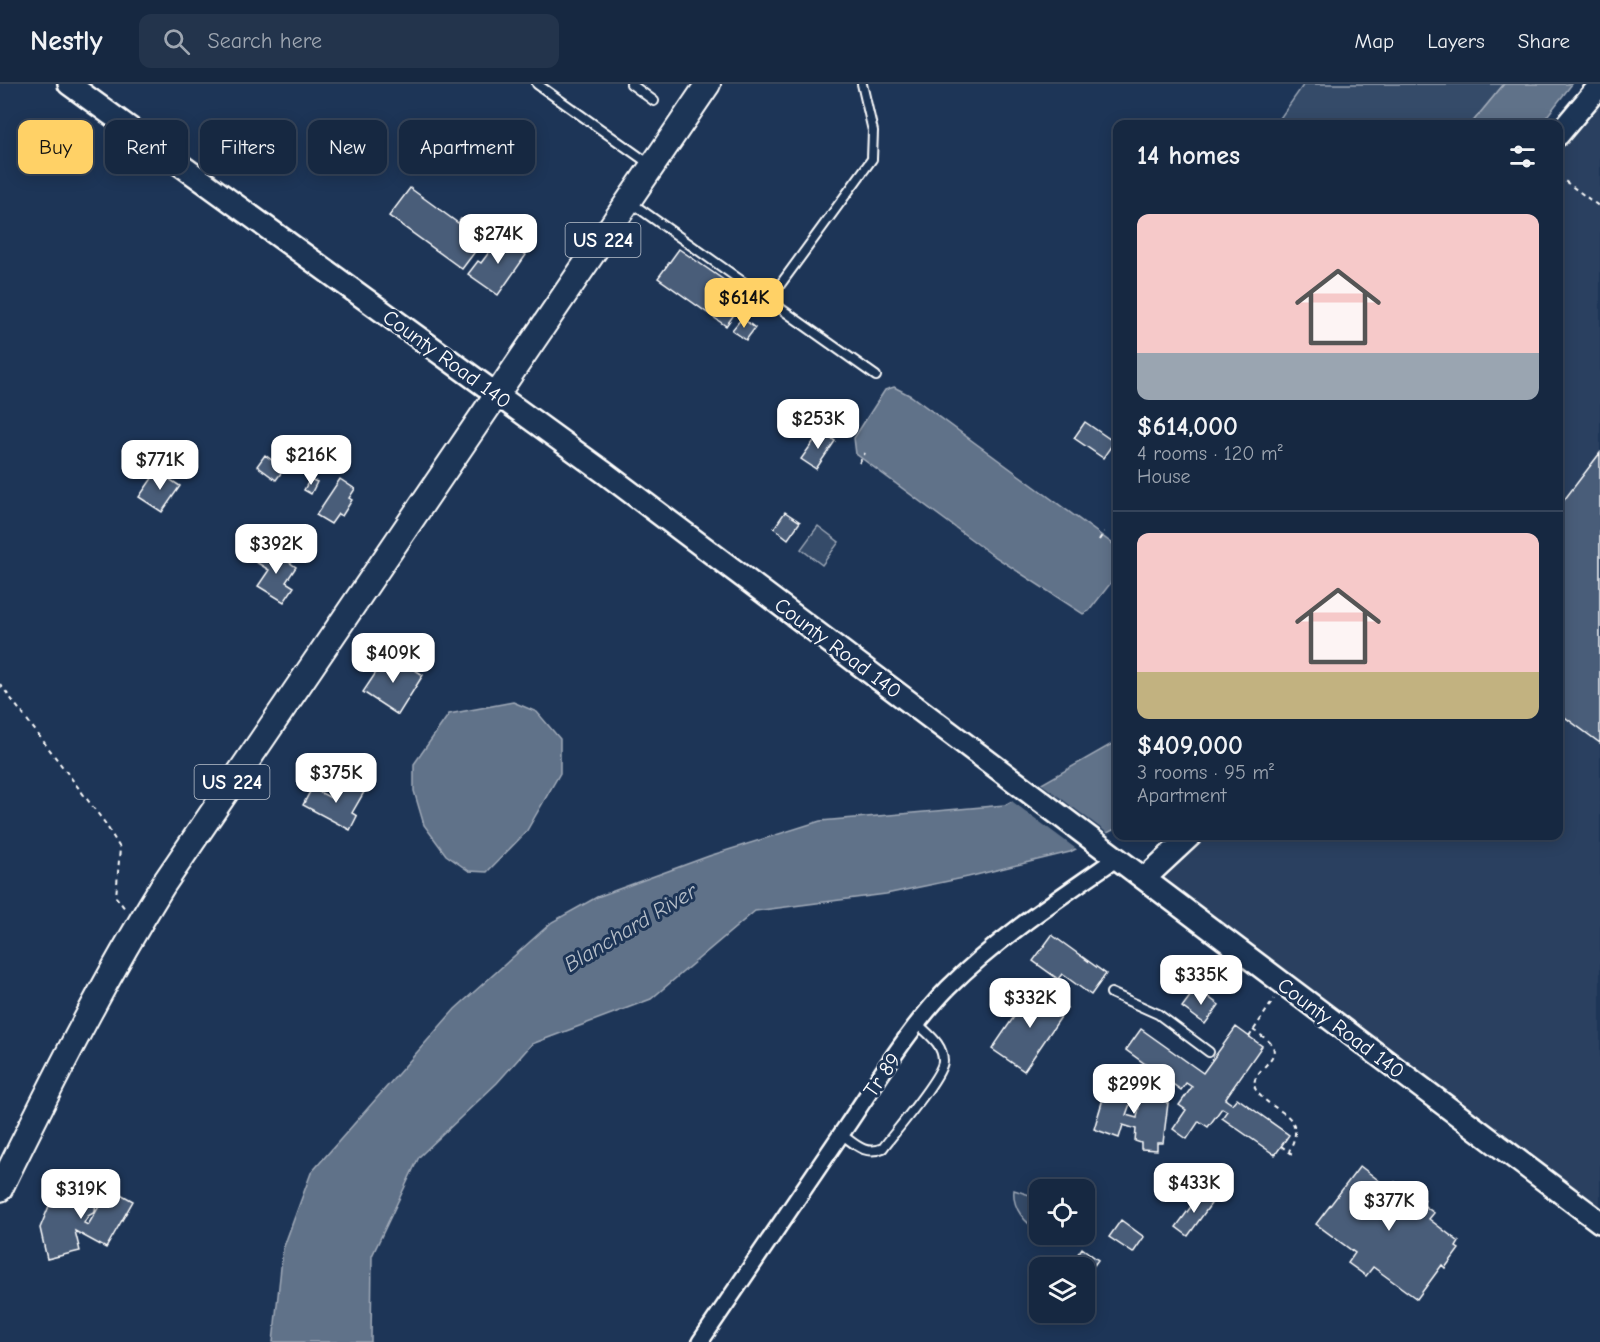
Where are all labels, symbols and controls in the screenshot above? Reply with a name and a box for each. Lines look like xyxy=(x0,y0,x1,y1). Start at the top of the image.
search box xyxy=(139,14,559,68)
text: Nestly xyxy=(30,25,103,57)
icon: search xyxy=(160,25,193,58)
text: Search here xyxy=(208,28,322,54)
text: Map xyxy=(1355,29,1394,53)
text: Layers xyxy=(1427,29,1485,53)
text: Share xyxy=(1518,29,1570,53)
chip: Buy xyxy=(18,120,93,174)
chip: Rent xyxy=(105,120,188,174)
chip: Filters xyxy=(200,120,296,174)
chip: New xyxy=(308,120,387,174)
chip: Apartment xyxy=(399,120,535,174)
icon: filters xyxy=(1506,140,1539,173)
text: 14 homes xyxy=(1137,141,1240,171)
pin: $274K xyxy=(456,214,540,265)
text: $274K xyxy=(473,222,523,245)
road number: US 224 xyxy=(566,223,640,257)
icon: home xyxy=(1284,253,1392,361)
pin: $614K xyxy=(702,278,786,329)
text: $614K xyxy=(719,286,769,309)
street label: County Road 140 xyxy=(378,305,516,413)
pin: $253K xyxy=(776,399,860,450)
text: $253K xyxy=(791,407,845,430)
text: $614,000 xyxy=(1137,412,1238,442)
pin: $216K xyxy=(269,435,353,486)
pin: $771K xyxy=(118,440,202,491)
text: 4 rooms · 120 m² xyxy=(1137,442,1283,465)
text: $216K xyxy=(285,443,337,466)
text: $771K xyxy=(135,448,185,471)
text: House xyxy=(1137,465,1191,488)
pin: $392K xyxy=(234,524,318,575)
text: $392K xyxy=(249,532,303,555)
icon: home xyxy=(1284,572,1392,680)
street label: County Road 140 xyxy=(770,593,906,703)
pin: $409K xyxy=(351,633,435,684)
text: $409K xyxy=(366,641,420,664)
text: $409,000 xyxy=(1137,731,1243,761)
pin: $375K xyxy=(294,753,378,804)
text: $375K xyxy=(310,761,362,784)
text: 3 rooms · 95 m² xyxy=(1137,761,1274,784)
road number: US 224 xyxy=(194,765,270,799)
text: Apartment xyxy=(1137,784,1227,807)
water label: Blanchard River xyxy=(560,877,703,978)
pin: $335K xyxy=(1159,955,1243,1006)
text: $335K xyxy=(1174,963,1228,986)
street label: County Road 140 xyxy=(1273,973,1409,1083)
pin: $332K xyxy=(988,978,1072,1029)
text: $332K xyxy=(1004,986,1056,1009)
street label: Tr 89 xyxy=(858,1048,906,1102)
pin: $299K xyxy=(1092,1064,1176,1115)
text: $299K xyxy=(1107,1072,1161,1095)
pin: $433K xyxy=(1152,1163,1236,1214)
pin: $319K xyxy=(39,1169,123,1220)
text: $433K xyxy=(1168,1171,1220,1194)
text: $319K xyxy=(55,1177,107,1200)
map controls xyxy=(1029,1179,1095,1323)
button: locate xyxy=(1029,1179,1095,1245)
pin: $377K xyxy=(1347,1181,1431,1232)
text: $377K xyxy=(1363,1189,1415,1212)
button: layers xyxy=(1029,1257,1095,1323)

